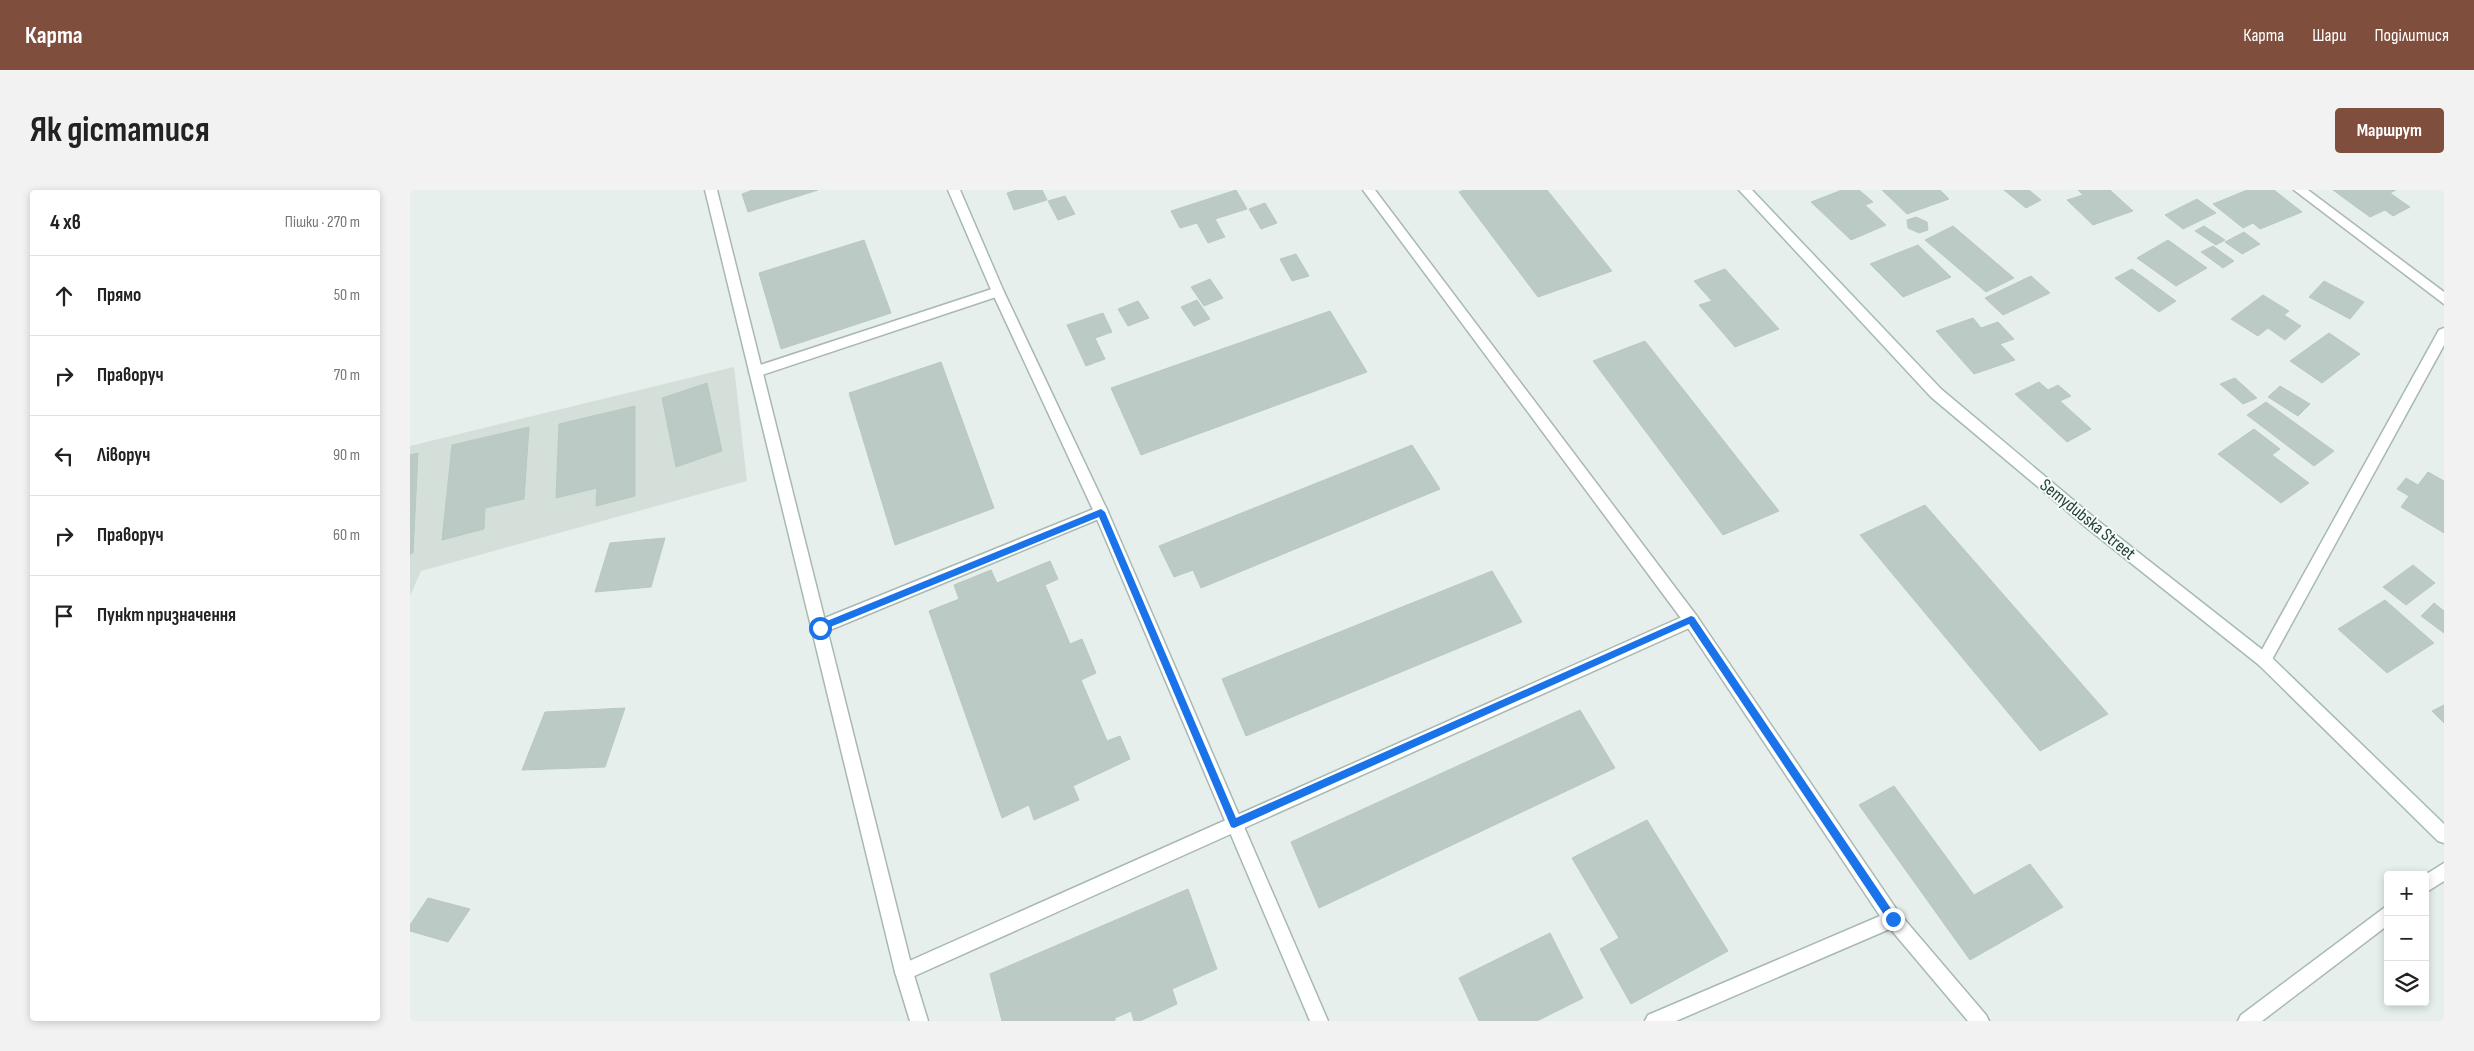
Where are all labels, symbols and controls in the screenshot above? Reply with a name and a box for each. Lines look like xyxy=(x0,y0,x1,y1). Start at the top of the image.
text: Карта xyxy=(25,21,83,50)
text: Карта xyxy=(2243,25,2284,46)
text: Шари xyxy=(2312,25,2346,46)
text: Поділитися xyxy=(2374,25,2449,46)
button: Маршрут xyxy=(2335,108,2444,153)
text: Як дістатися xyxy=(30,109,210,152)
text: 4 хв xyxy=(50,210,81,235)
text: Пішки · 270 m xyxy=(285,213,360,232)
icon: ahead xyxy=(50,282,78,310)
text: Прямо xyxy=(97,284,141,307)
text: 50 m xyxy=(334,286,360,305)
icon: right xyxy=(50,362,78,390)
text: Праворуч xyxy=(97,364,164,387)
text: 70 m xyxy=(334,366,360,385)
icon: left xyxy=(50,442,78,470)
text: Ліворуч xyxy=(97,444,150,467)
text: 90 m xyxy=(333,446,360,465)
street label: Semydubska Street xyxy=(2036,474,2140,565)
icon: right xyxy=(50,522,78,550)
text: Праворуч xyxy=(97,524,164,547)
text: 60 m xyxy=(333,526,360,545)
icon: arrive xyxy=(50,602,78,630)
text: Пункт призначення xyxy=(97,604,236,627)
route start xyxy=(809,617,832,640)
map controls xyxy=(2384,871,2429,1006)
button: + xyxy=(2384,871,2429,916)
route end xyxy=(1882,908,1905,931)
button: − xyxy=(2384,916,2429,961)
button: layers xyxy=(2384,961,2429,1006)

